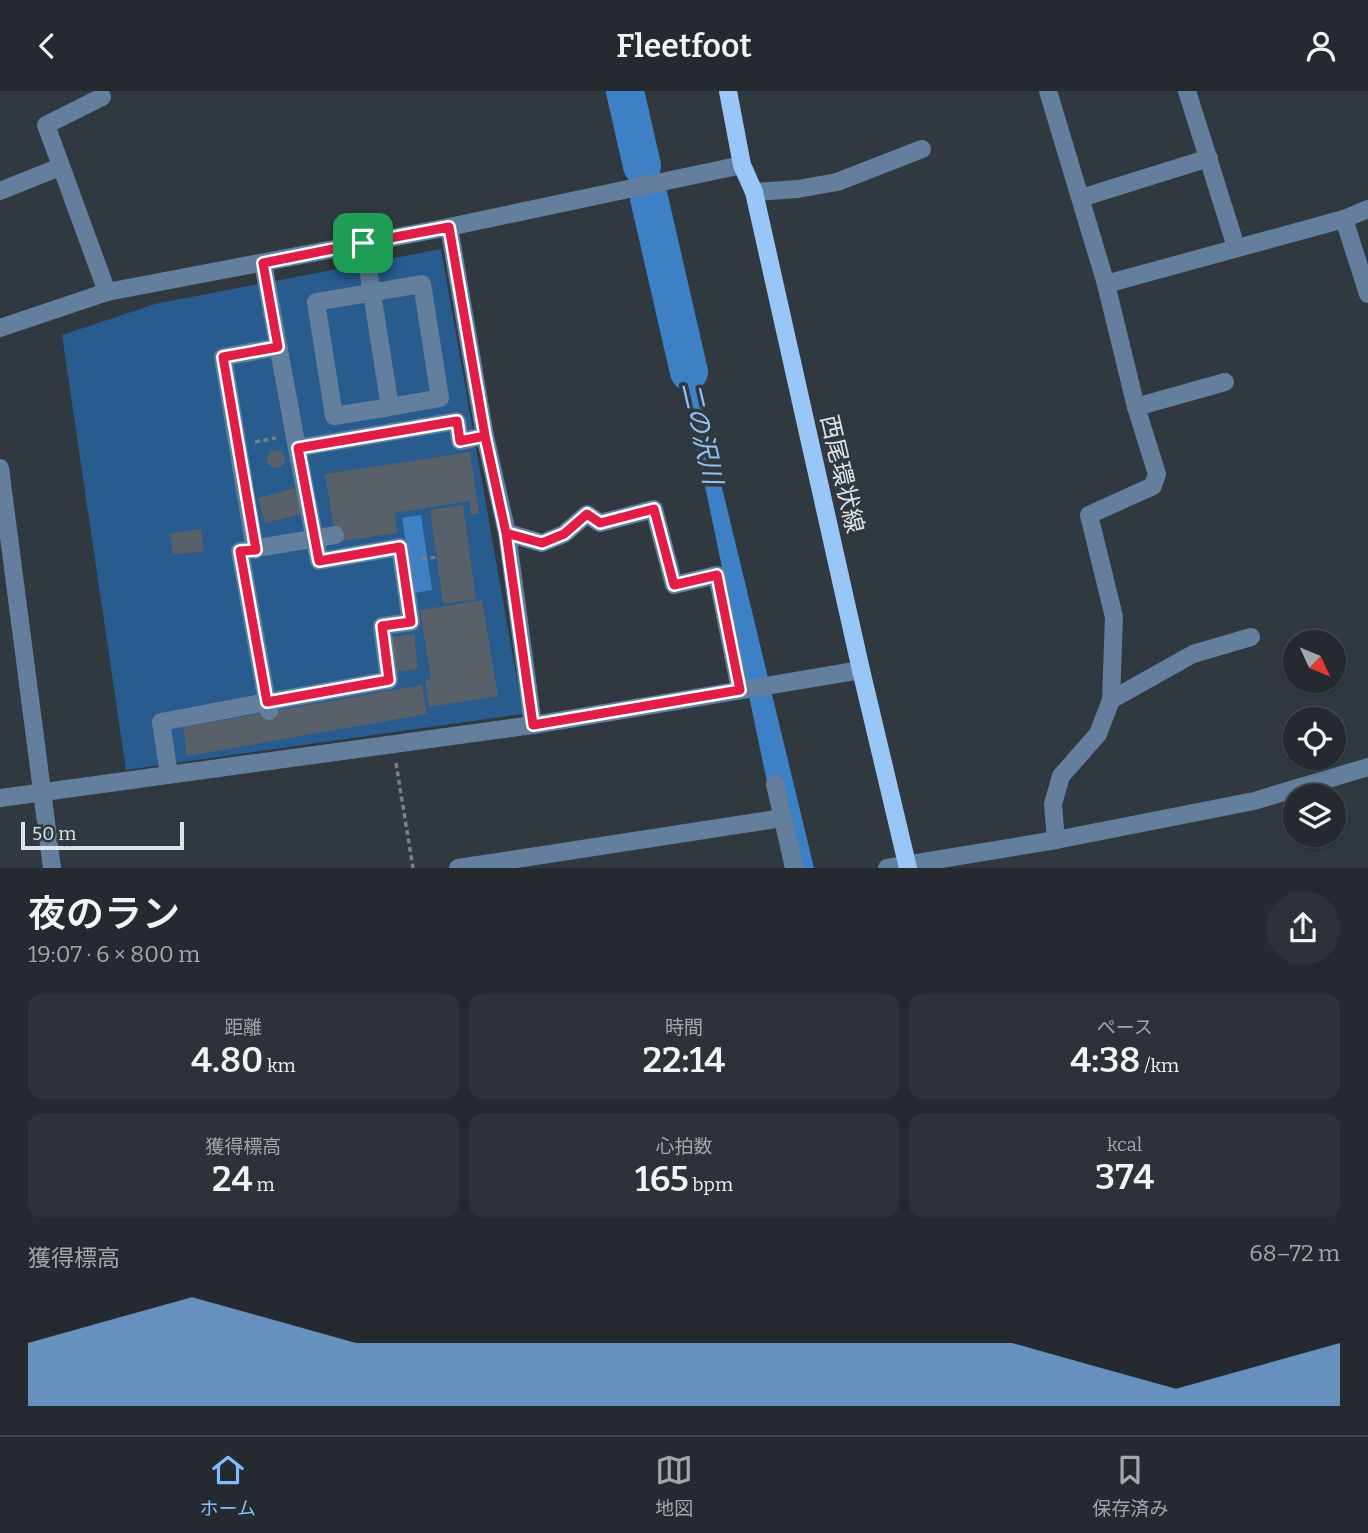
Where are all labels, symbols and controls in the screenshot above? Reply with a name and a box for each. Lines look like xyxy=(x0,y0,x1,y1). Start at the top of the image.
icon: back xyxy=(28,27,66,65)
text: Fleetfoot xyxy=(616,27,752,65)
icon: person xyxy=(1302,27,1340,65)
pin xyxy=(333,213,393,273)
icon: arrive xyxy=(344,224,382,262)
water label: 二の沢川 xyxy=(675,379,729,490)
street label: 西尾環状線 xyxy=(815,412,869,536)
north arrow xyxy=(1283,630,1346,693)
map controls xyxy=(1283,630,1346,847)
button: locate xyxy=(1283,707,1346,770)
button: layers xyxy=(1283,784,1346,847)
scale bar xyxy=(21,819,184,851)
text: 50 m xyxy=(32,822,76,845)
text: 夜のラン xyxy=(28,891,180,937)
button: share xyxy=(1266,891,1340,965)
text: 19:07 · 6 × 800 m xyxy=(28,940,200,968)
text: 距離 xyxy=(224,1016,262,1039)
text: 時間 xyxy=(665,1016,703,1039)
text: ペース xyxy=(1097,1016,1153,1039)
text: 4.80 xyxy=(191,1039,263,1081)
text: 22:14 xyxy=(643,1039,725,1081)
text: 4:38 xyxy=(1070,1039,1140,1081)
text: km xyxy=(263,1054,296,1077)
text: /km xyxy=(1140,1054,1179,1077)
text: kcal xyxy=(1107,1133,1142,1156)
text: 獲得標高 xyxy=(205,1135,281,1158)
text: 心拍数 xyxy=(655,1135,713,1158)
text: 374 xyxy=(1095,1156,1154,1198)
text: 24 xyxy=(212,1158,253,1200)
text: 165 xyxy=(635,1158,689,1200)
text: m xyxy=(253,1173,275,1196)
text: bpm xyxy=(689,1173,733,1196)
text: 68–72 m xyxy=(1249,1239,1340,1267)
text: 獲得標高 xyxy=(28,1244,120,1272)
tab: ホーム xyxy=(200,1451,256,1520)
tab: 地図 xyxy=(655,1451,693,1520)
tab: 保存済み xyxy=(1092,1451,1168,1520)

